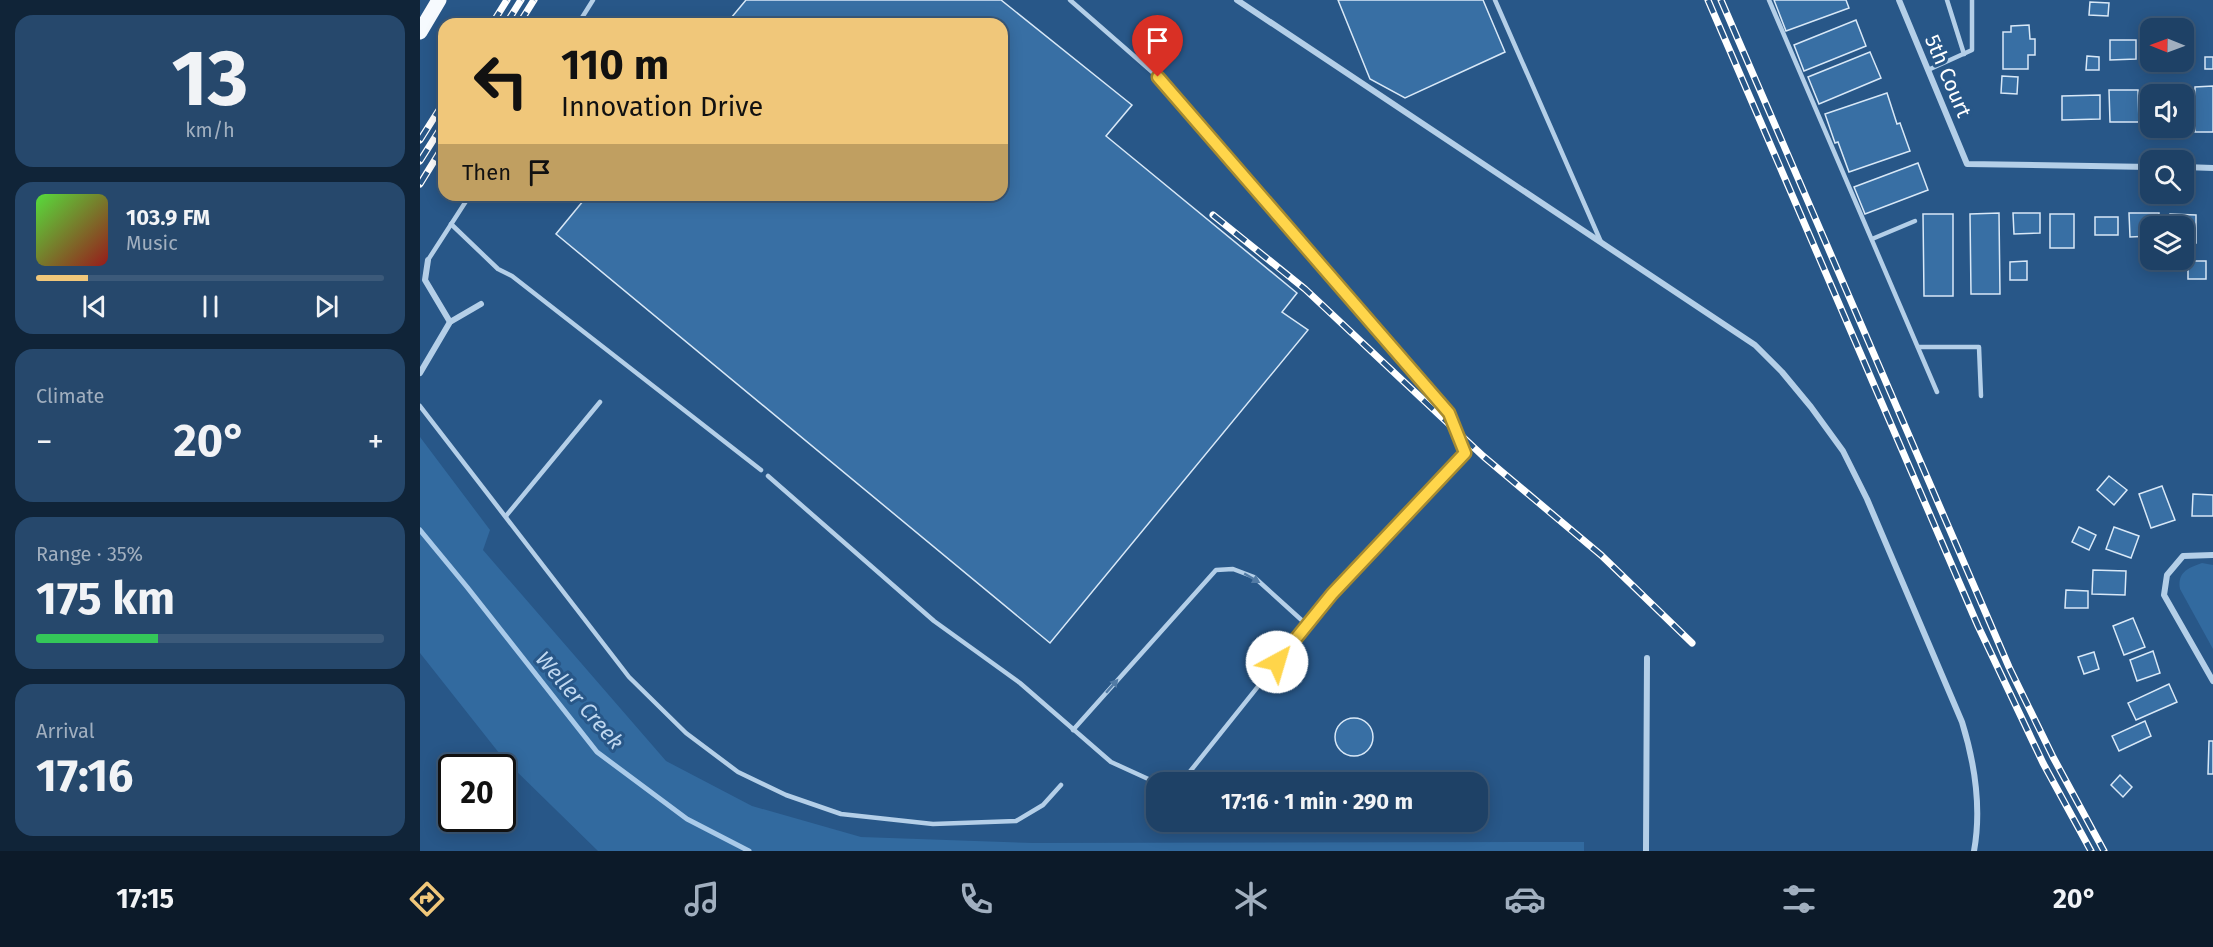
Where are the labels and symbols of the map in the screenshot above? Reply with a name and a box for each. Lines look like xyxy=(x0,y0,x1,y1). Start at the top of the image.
pin xyxy=(1132,15,1183,77)
north arrow xyxy=(2140,18,2194,72)
street label: 5th Court xyxy=(1919,31,1977,122)
one-way arrow xyxy=(1244,573,1261,583)
position arrow xyxy=(1245,630,1309,694)
water label: Weller Creek xyxy=(530,646,630,755)
one-way arrow xyxy=(1105,678,1118,694)
speed limit sign: 20 xyxy=(438,754,516,832)

